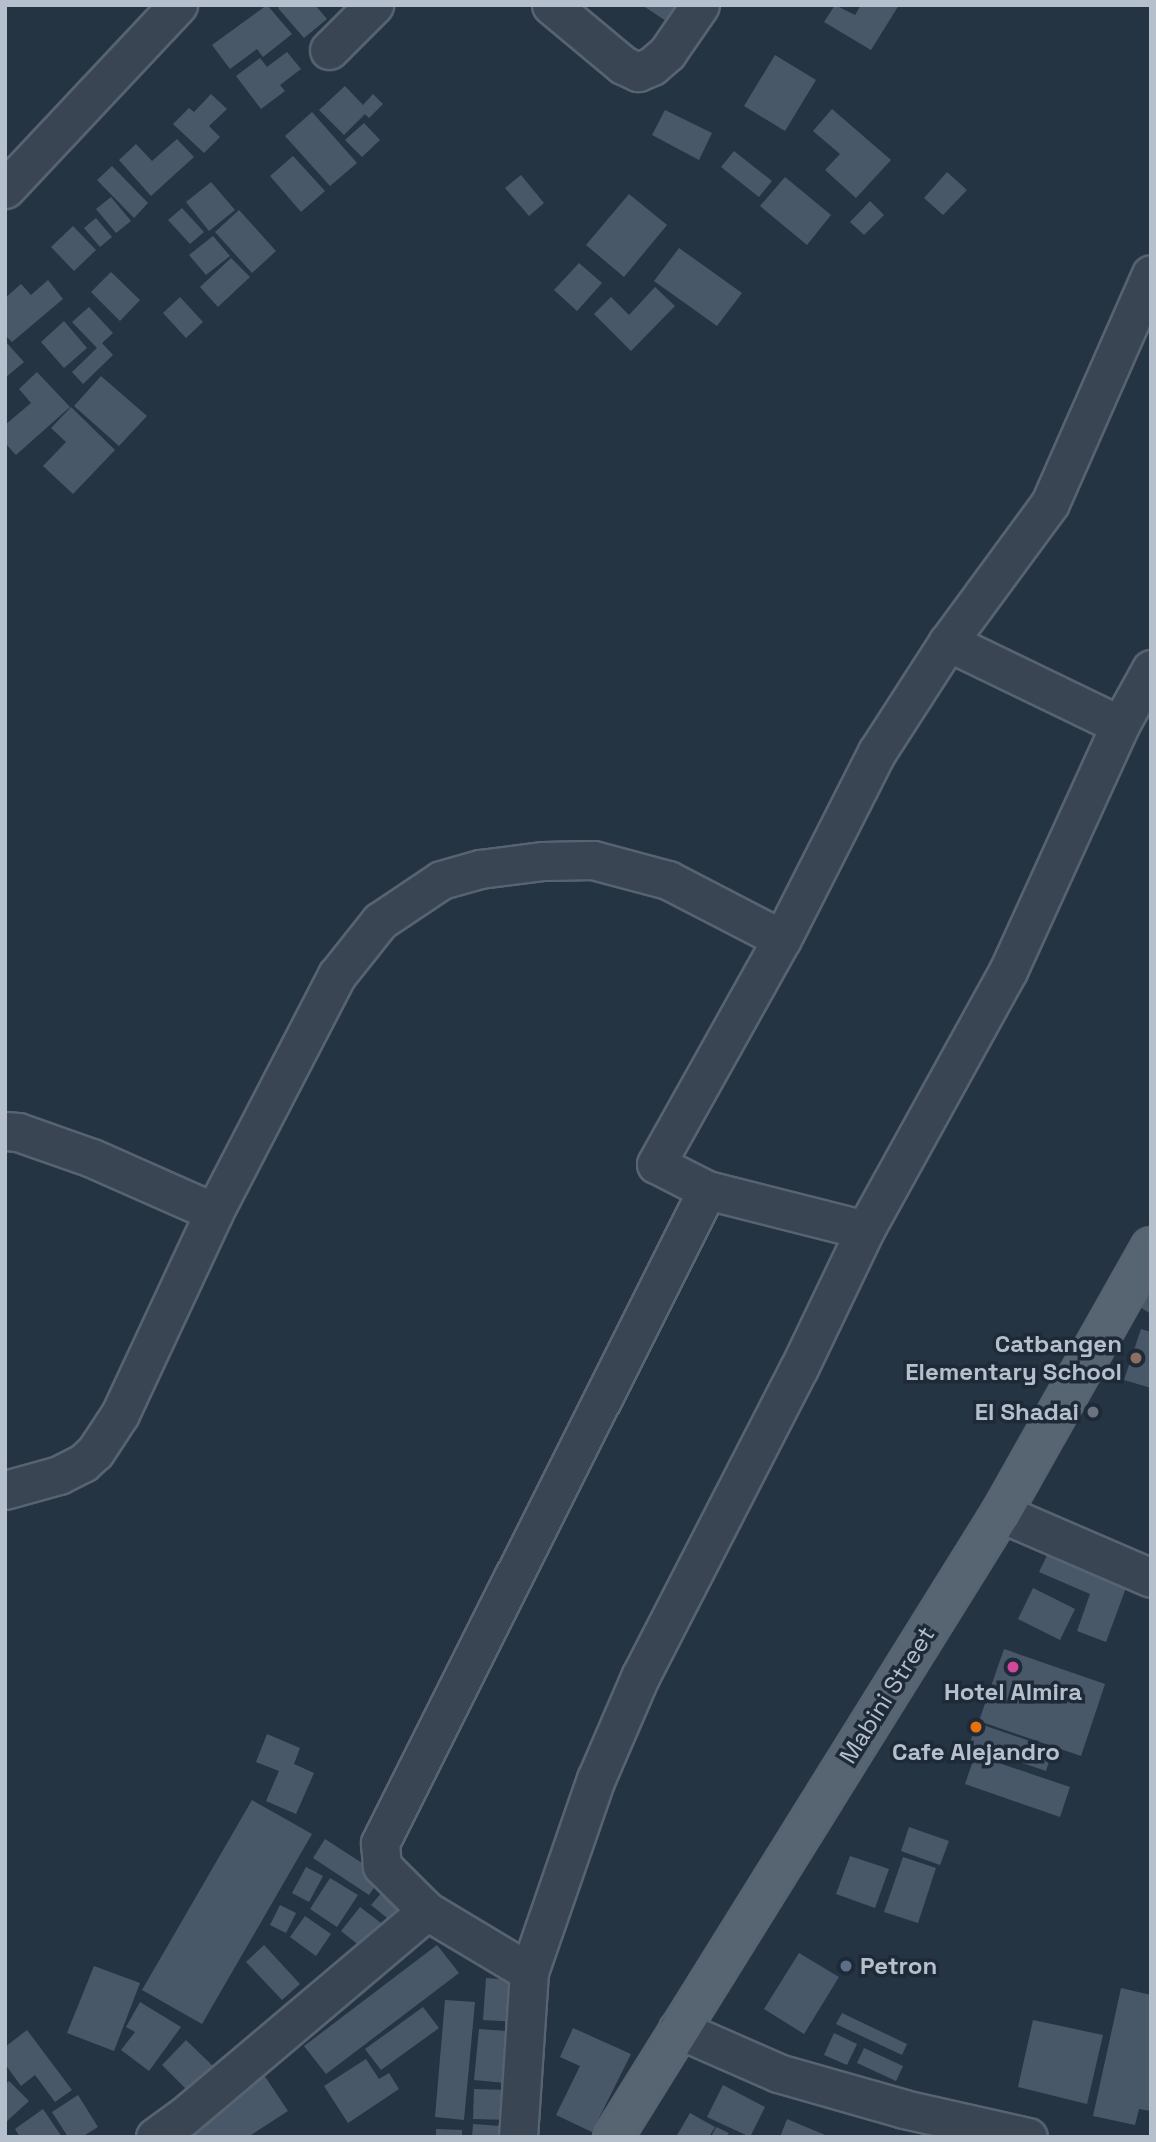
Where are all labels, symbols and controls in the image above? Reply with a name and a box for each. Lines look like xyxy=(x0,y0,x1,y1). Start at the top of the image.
place label: Catbangen Elementary School xyxy=(905,1330,1122,1386)
marker: Catbangen Elementary School xyxy=(1128,1350,1144,1366)
place label: El Shadai xyxy=(975,1398,1079,1426)
marker: El Shadai xyxy=(1085,1404,1101,1420)
street label: Mabini Street xyxy=(833,1621,941,1769)
marker: Hotel Almira xyxy=(1005,1659,1021,1675)
place label: Hotel Almira xyxy=(944,1678,1082,1706)
marker: Cafe Alejandro xyxy=(968,1719,984,1735)
place label: Cafe Alejandro xyxy=(892,1738,1060,1766)
place label: Petron xyxy=(860,1952,937,1980)
marker: Petron xyxy=(838,1958,854,1974)

